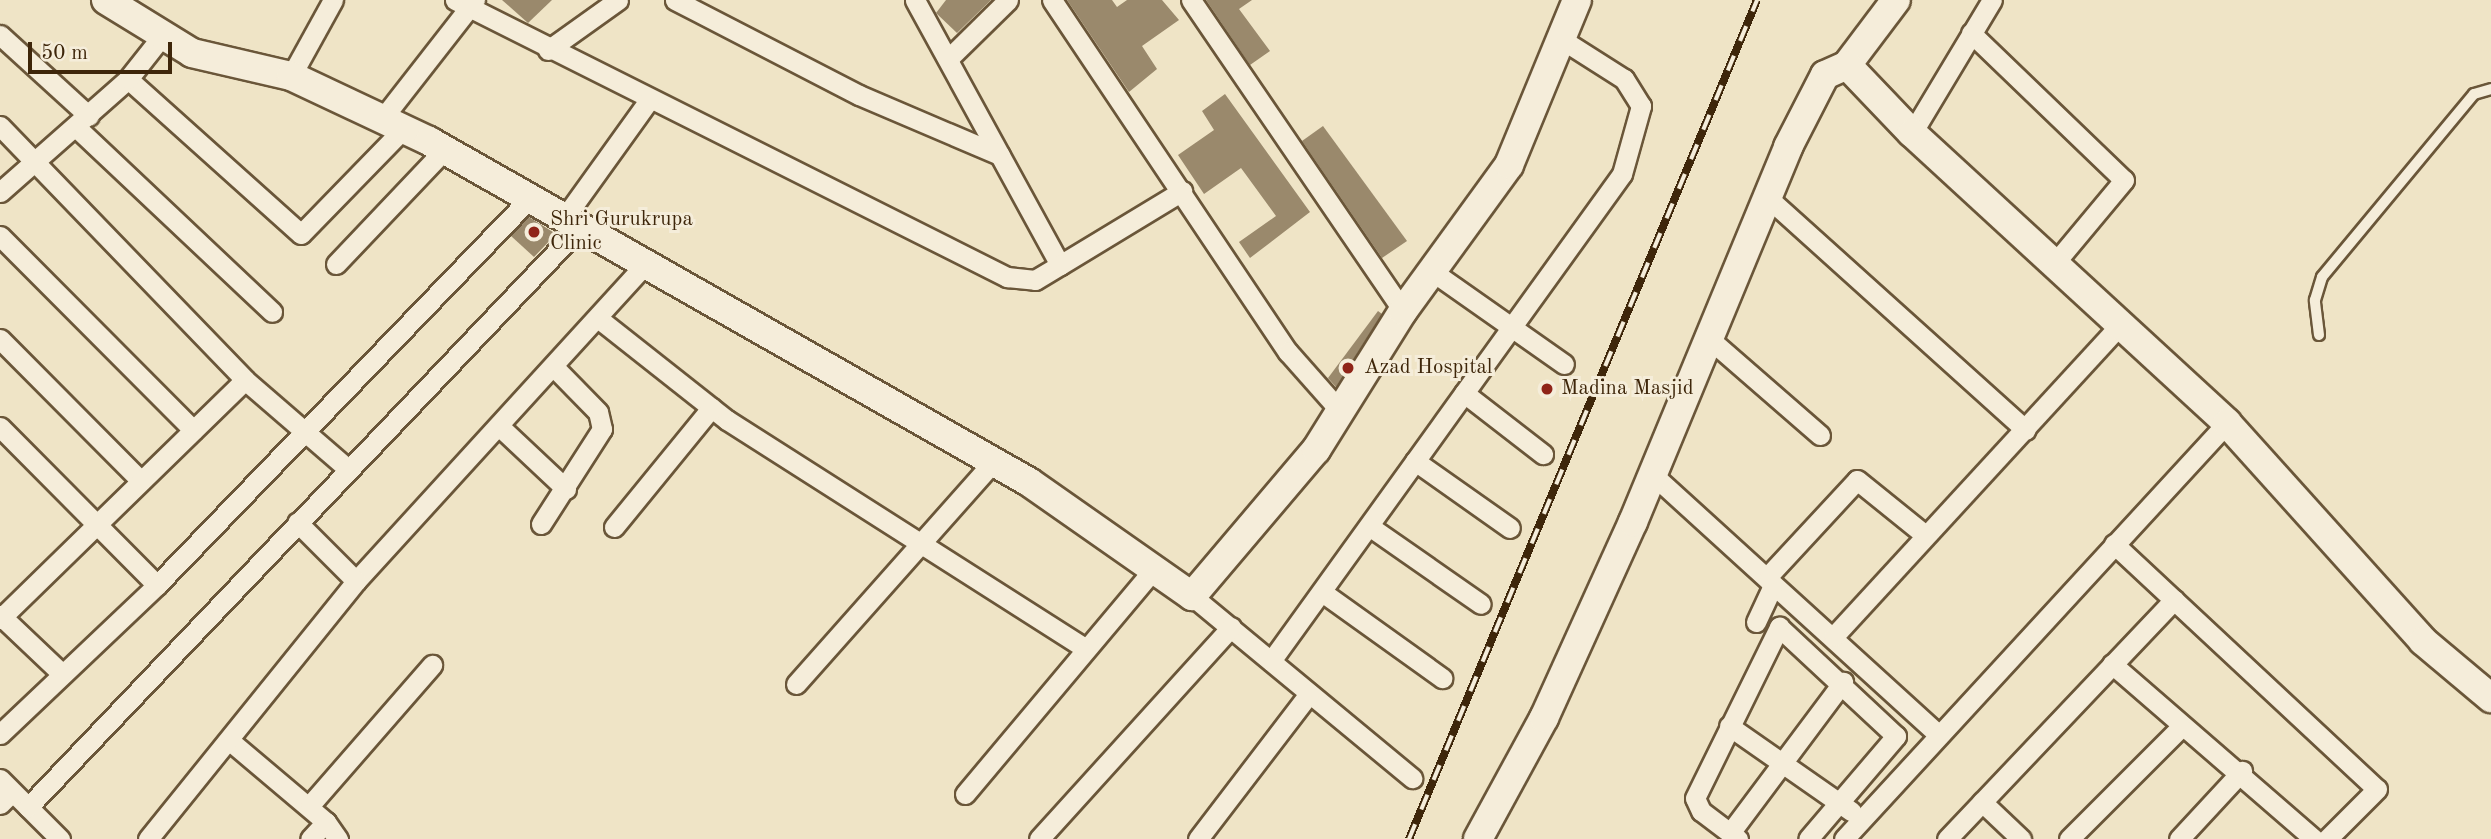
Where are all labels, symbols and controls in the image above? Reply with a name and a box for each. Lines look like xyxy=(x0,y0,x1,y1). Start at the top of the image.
scale bar xyxy=(32,28,175,72)
text: 50 m xyxy=(41,43,88,64)
place label: Shri Gurukrupa Clinic xyxy=(550,207,693,257)
marker: Shri Gurukrupa Clinic xyxy=(524,222,544,242)
place label: Azad Hospital xyxy=(1364,355,1493,381)
marker: Azad Hospital xyxy=(1338,358,1358,378)
place label: Madina Masjid xyxy=(1561,376,1694,402)
marker: Madina Masjid xyxy=(1539,381,1555,397)

